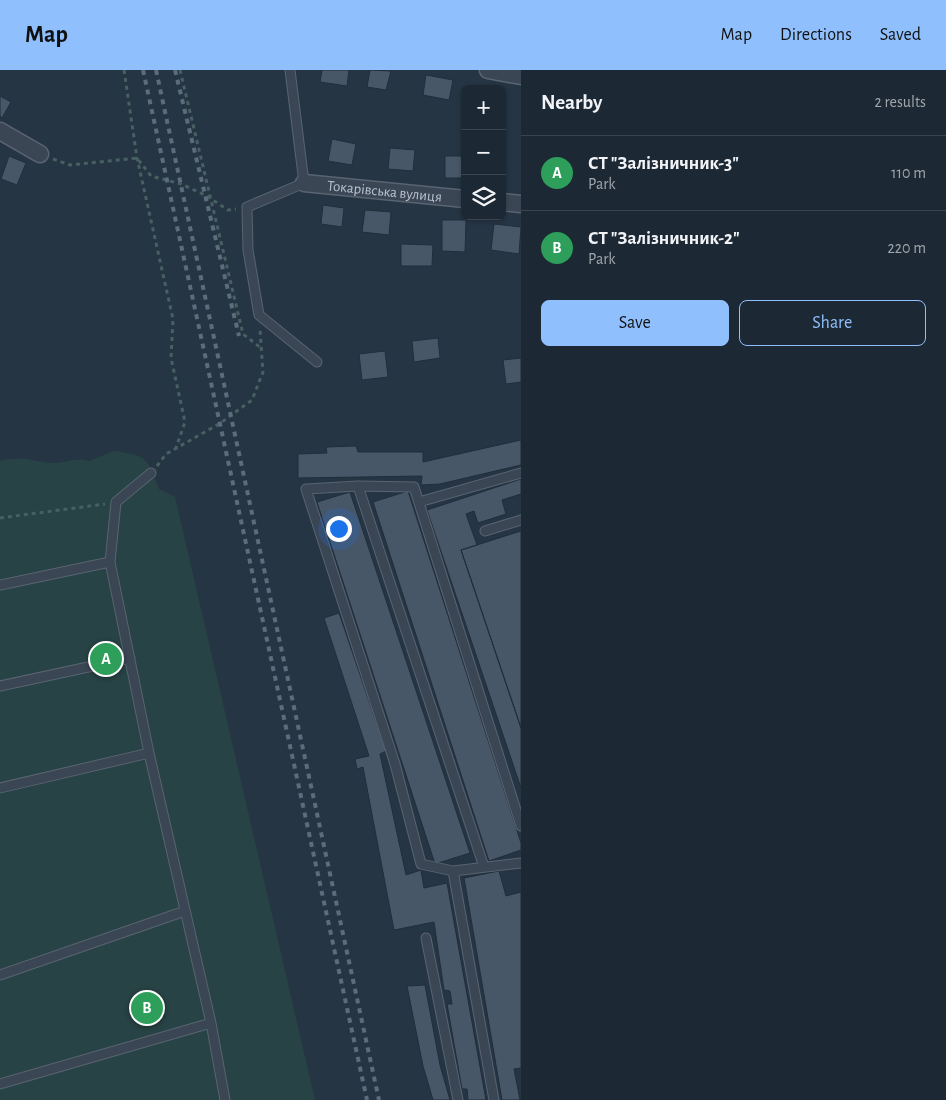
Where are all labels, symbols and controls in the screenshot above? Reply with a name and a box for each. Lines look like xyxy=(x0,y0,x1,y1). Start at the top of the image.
text: Map xyxy=(25,23,68,47)
text: Map xyxy=(721,26,752,44)
text: Directions xyxy=(780,26,852,44)
text: Saved xyxy=(880,26,921,44)
map controls xyxy=(461,85,506,220)
button: + xyxy=(461,85,506,130)
text: Nearby xyxy=(541,92,602,113)
text: 2 results xyxy=(874,94,926,110)
button: − xyxy=(461,130,506,175)
text: СТ "Залізничник-3" xyxy=(588,154,739,173)
text: A xyxy=(552,165,562,181)
text: 110 m xyxy=(891,165,926,181)
button: layers xyxy=(461,175,506,220)
text: Park xyxy=(588,176,616,192)
street label: Токарівська вулиця xyxy=(326,178,443,204)
text: СТ "Залізничник-2" xyxy=(588,229,740,248)
text: B xyxy=(552,240,562,256)
text: 220 m xyxy=(888,240,926,256)
text: Park xyxy=(588,251,616,267)
button: Save xyxy=(541,300,729,346)
button: Share xyxy=(739,300,926,346)
your location xyxy=(326,516,352,542)
pin: A xyxy=(90,640,122,678)
pin: B xyxy=(131,989,163,1027)

